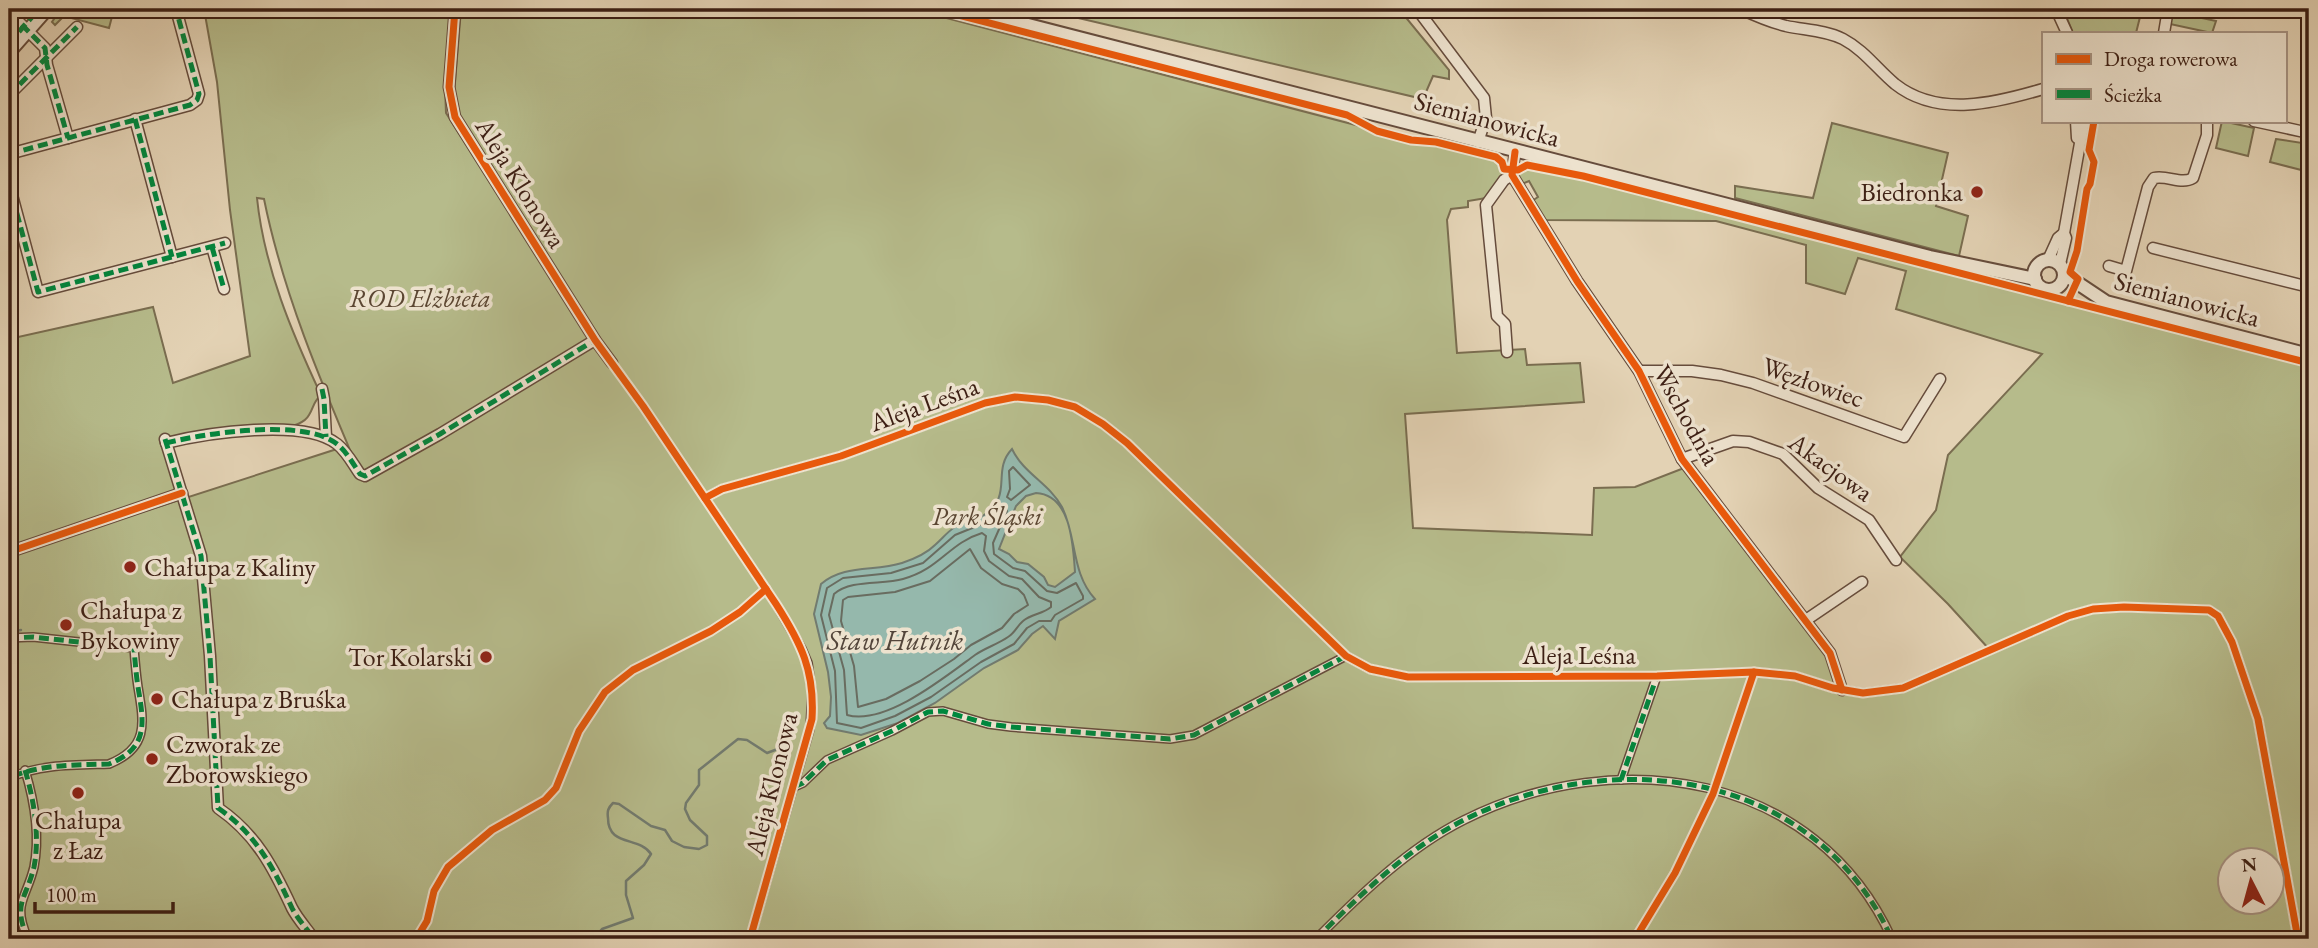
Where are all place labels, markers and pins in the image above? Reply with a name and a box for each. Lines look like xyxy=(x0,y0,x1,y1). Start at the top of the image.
place label: Biedronka xyxy=(1860,175,1964,209)
marker: Biedronka xyxy=(1969,184,1985,200)
place label: Chałupa z Kaliny xyxy=(144,550,316,584)
marker: Chałupa z Kaliny xyxy=(122,559,138,575)
place label: Chałupa z Bykowiny xyxy=(80,593,182,657)
marker: Chałupa z Bykowiny xyxy=(58,617,74,633)
place label: Tor Kolarski xyxy=(348,640,472,674)
marker: Tor Kolarski xyxy=(478,649,494,665)
place label: Chałupa z Bruśka xyxy=(171,682,347,716)
marker: Chałupa z Bruśka xyxy=(149,691,165,707)
place label: Czworak ze Zborowskiego xyxy=(166,727,308,791)
marker: Czworak ze Zborowskiego xyxy=(144,751,160,767)
marker: Chałupa z Łaz xyxy=(70,785,86,801)
place label: Chałupa z Łaz xyxy=(35,803,122,867)

